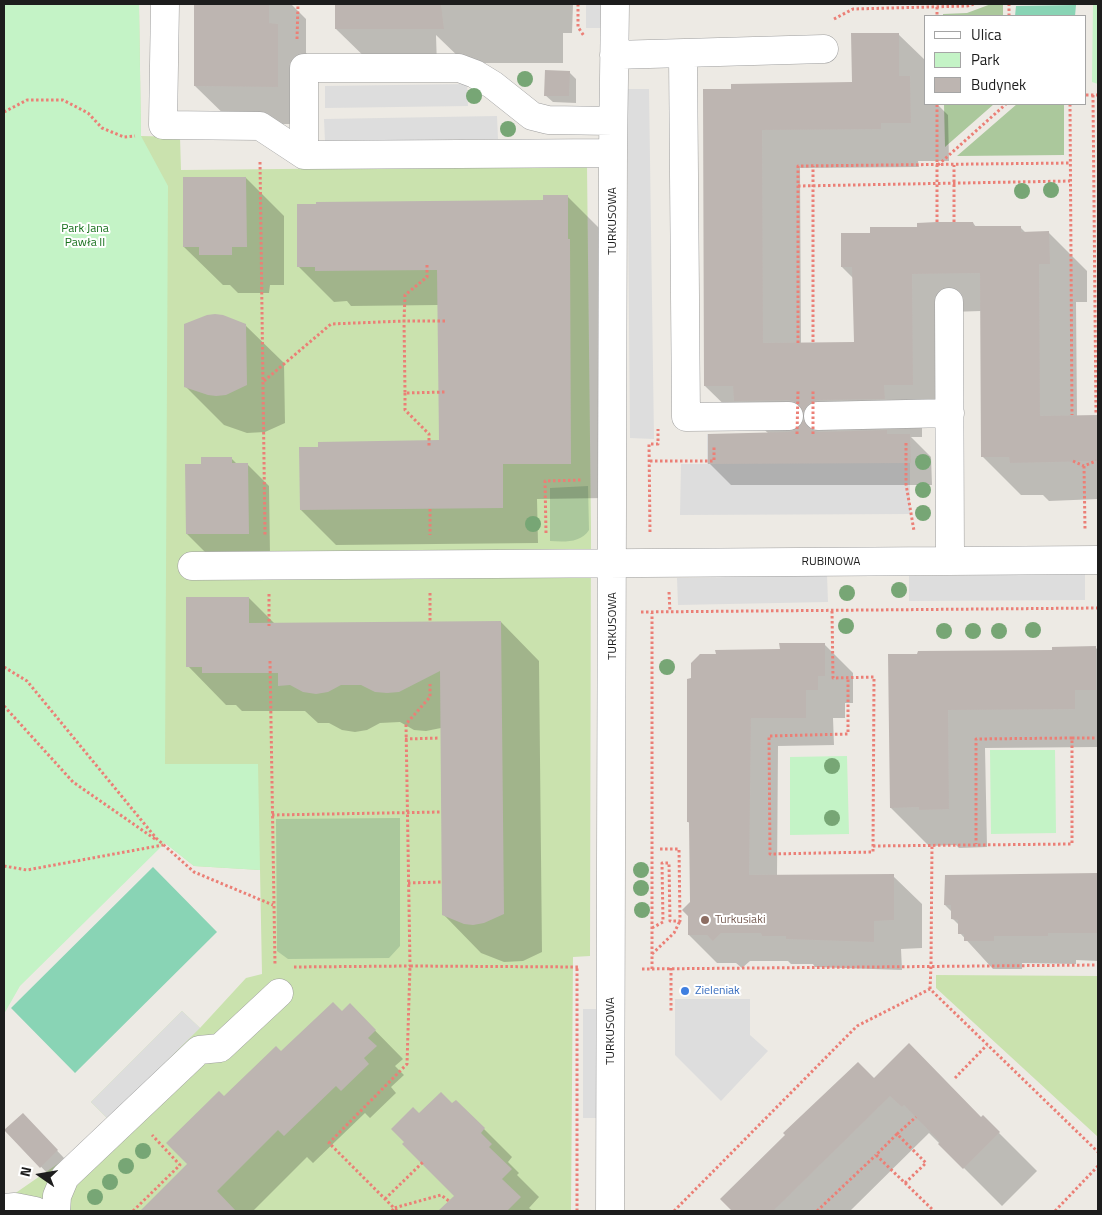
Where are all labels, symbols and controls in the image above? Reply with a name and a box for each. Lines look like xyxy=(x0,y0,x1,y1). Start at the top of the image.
legend xyxy=(924,15,1087,105)
text: Ulica xyxy=(971,23,1001,46)
text: Park xyxy=(971,48,1000,71)
text: Budynek xyxy=(971,73,1026,96)
street label: TURKUSOWA xyxy=(606,187,620,255)
park label: Park Jana Pawła II xyxy=(61,222,109,250)
street label: RUBINOWA xyxy=(802,555,860,569)
street label: TURKUSOWA xyxy=(606,592,620,660)
place label: Turkusiaki xyxy=(715,913,766,927)
marker: Turkusiaki xyxy=(699,914,711,926)
place label: Zieleniak xyxy=(695,984,740,998)
marker: Zieleniak xyxy=(679,985,691,997)
street label: TURKUSOWA xyxy=(604,997,618,1065)
north arrow xyxy=(15,1150,65,1200)
text: N xyxy=(14,1164,36,1179)

